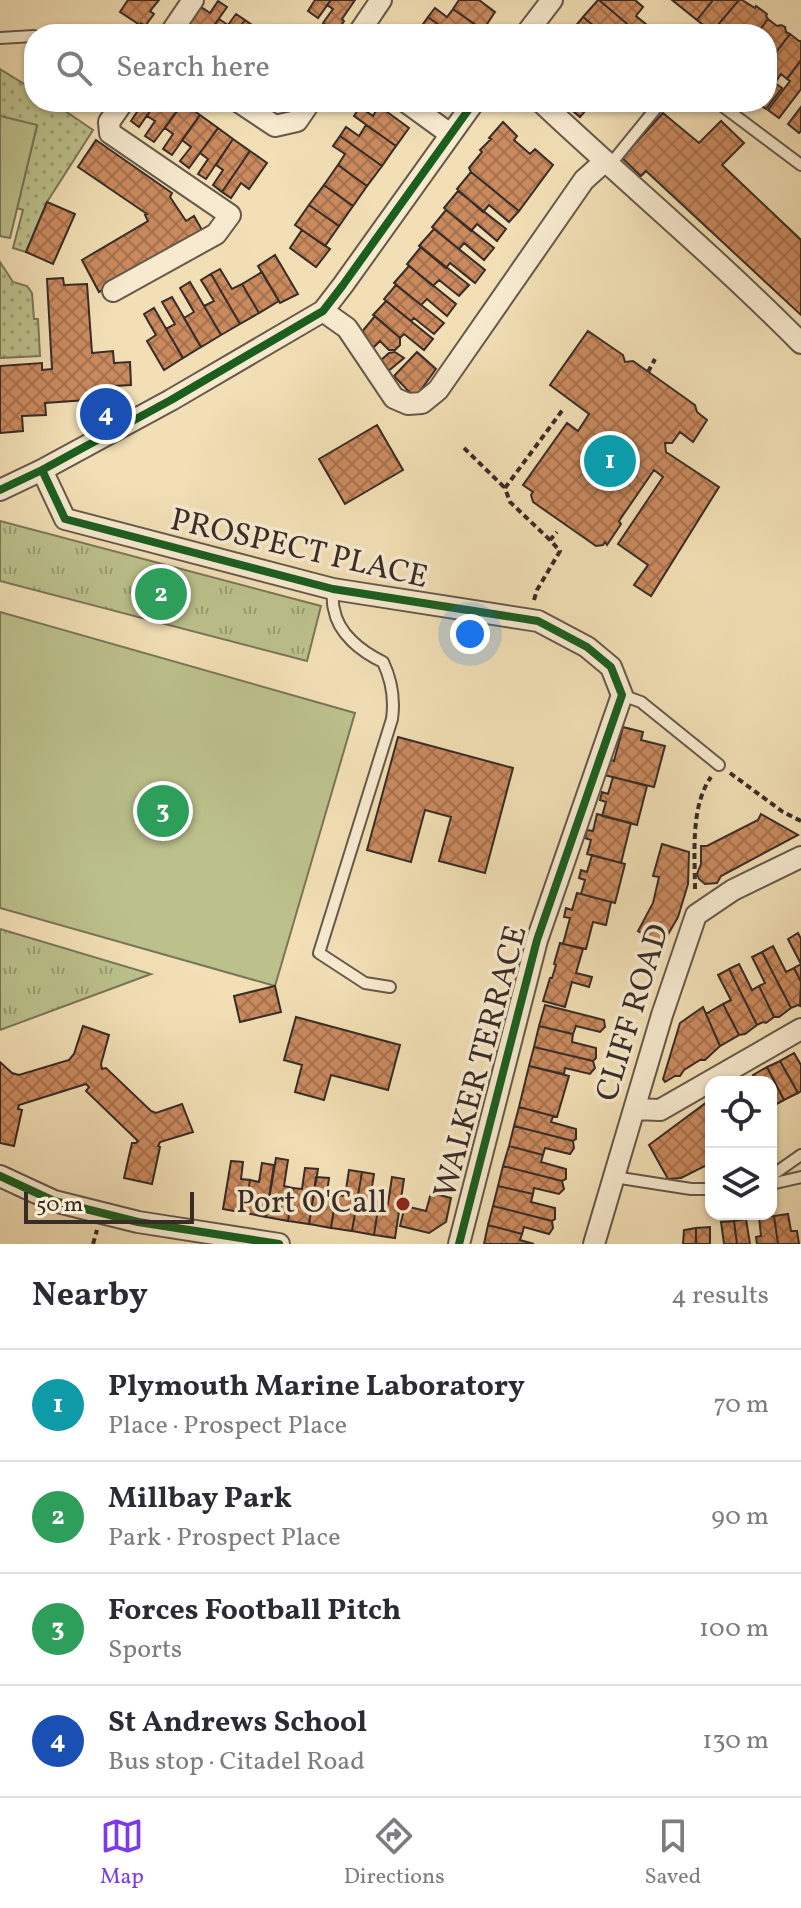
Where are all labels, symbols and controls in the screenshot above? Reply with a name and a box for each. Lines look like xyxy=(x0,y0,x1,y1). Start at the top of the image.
search box xyxy=(24,24,777,112)
icon: search xyxy=(52,46,96,90)
text: Search here xyxy=(116,47,270,89)
pin: 4 xyxy=(80,384,132,444)
pin: 1 xyxy=(584,431,636,491)
street label: PROSPECT PLACE xyxy=(166,499,432,601)
pin: 2 xyxy=(135,564,187,624)
your location xyxy=(450,614,490,654)
pin: 3 xyxy=(137,781,189,841)
street label: CLIFF ROAD xyxy=(586,919,682,1107)
street label: WALKER TERRACE xyxy=(424,921,540,1203)
map controls xyxy=(705,1076,777,1220)
button: locate xyxy=(705,1076,777,1148)
button: layers xyxy=(705,1148,777,1220)
place label: Port O'Call xyxy=(236,1182,387,1226)
scale bar xyxy=(24,1188,194,1224)
text: 50 m xyxy=(36,1190,83,1221)
marker: Port O'Call xyxy=(394,1195,412,1213)
text: Nearby xyxy=(32,1273,148,1320)
text: 4 results xyxy=(671,1278,769,1314)
text: Plymouth Marine Laboratory xyxy=(108,1366,525,1408)
text: 1 xyxy=(53,1387,63,1423)
text: 70 m xyxy=(714,1387,769,1423)
text: Place · Prospect Place xyxy=(108,1408,347,1444)
text: Millbay Park xyxy=(108,1478,292,1520)
text: 2 xyxy=(51,1499,65,1535)
text: 90 m xyxy=(711,1499,769,1535)
text: Park · Prospect Place xyxy=(108,1520,341,1556)
text: Forces Football Pitch xyxy=(108,1590,401,1632)
text: 3 xyxy=(51,1611,65,1647)
text: 100 m xyxy=(699,1611,769,1647)
text: Sports xyxy=(108,1632,182,1668)
text: St Andrews School xyxy=(108,1702,367,1744)
text: 4 xyxy=(50,1723,66,1759)
text: 130 m xyxy=(702,1723,769,1759)
text: Bus stop · Citadel Road xyxy=(108,1744,365,1780)
tab: Map xyxy=(100,1814,144,1893)
tab: Directions xyxy=(344,1814,445,1893)
tab: Saved xyxy=(644,1814,701,1893)

